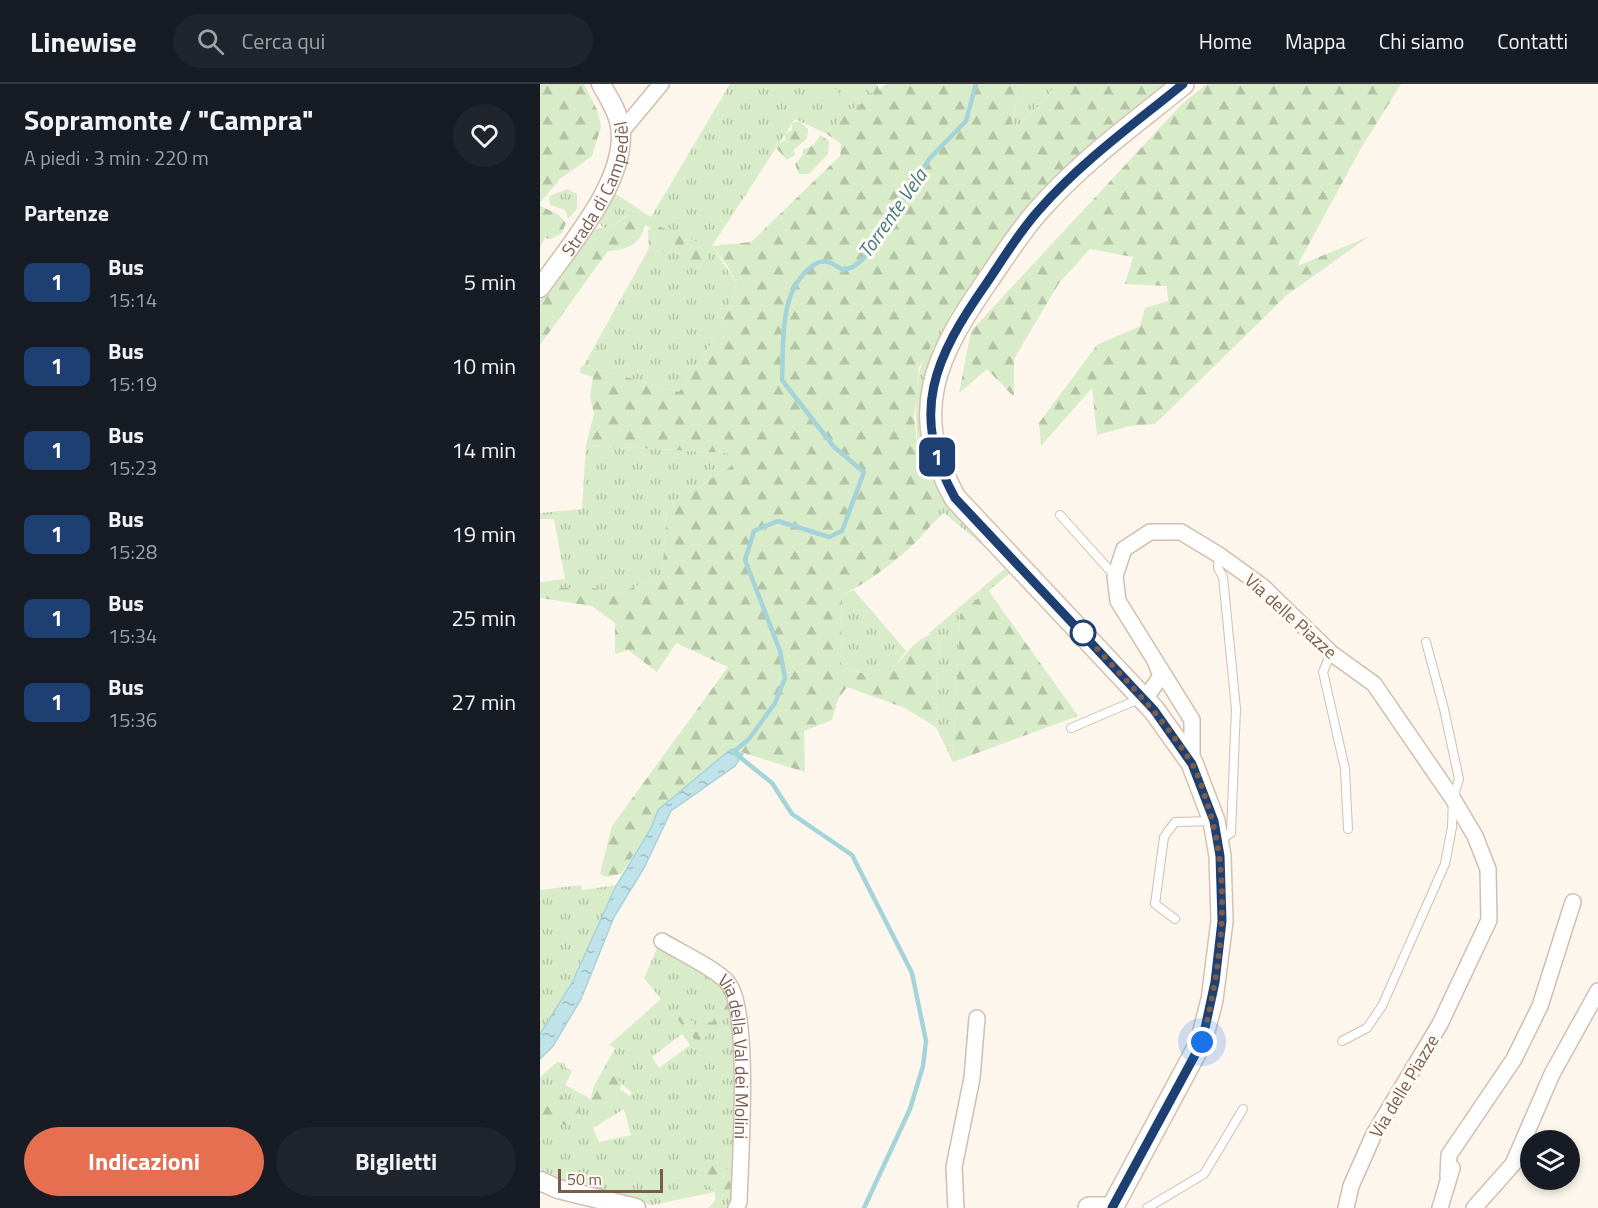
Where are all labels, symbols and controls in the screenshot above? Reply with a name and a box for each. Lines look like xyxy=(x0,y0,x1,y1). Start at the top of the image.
search box xyxy=(173,14,593,68)
text: Linewise xyxy=(30,20,137,63)
text: Cerca qui xyxy=(242,24,325,58)
icon: search xyxy=(194,25,227,58)
text: Home xyxy=(1199,25,1252,57)
text: Mappa xyxy=(1285,25,1346,57)
text: Chi siamo xyxy=(1379,25,1464,57)
text: Contatti xyxy=(1497,25,1568,57)
text: Sopramonte / "Campra" xyxy=(24,98,314,141)
button: heart xyxy=(453,104,516,167)
street label: Strada di Campedèl xyxy=(554,119,635,261)
text: A piedi · 3 min · 220 m xyxy=(24,142,209,173)
water label: Torrente Vela xyxy=(850,161,935,264)
text: Partenze xyxy=(24,196,109,230)
text: Bus xyxy=(108,250,144,284)
text: 5 min xyxy=(464,265,516,299)
text: 1 xyxy=(51,266,63,298)
text: 15:14 xyxy=(108,284,157,315)
text: Bus xyxy=(108,334,144,368)
text: 10 min xyxy=(451,349,516,383)
text: 1 xyxy=(51,350,63,382)
text: 15:19 xyxy=(108,368,157,399)
text: Bus xyxy=(108,418,144,452)
text: 14 min xyxy=(451,433,516,467)
text: 1 xyxy=(51,434,63,466)
line badge: 1 xyxy=(918,438,956,476)
text: 1 xyxy=(931,441,943,473)
text: 15:23 xyxy=(108,452,157,483)
text: Bus xyxy=(108,502,144,536)
text: 19 min xyxy=(451,517,516,551)
text: 1 xyxy=(51,518,63,550)
text: 15:28 xyxy=(108,536,157,567)
street label: Via delle Piazze xyxy=(1239,567,1343,665)
text: Bus xyxy=(108,586,144,620)
text: 25 min xyxy=(451,601,516,635)
text: 1 xyxy=(51,602,63,634)
text: 15:34 xyxy=(108,620,157,651)
unlabelled marker xyxy=(1070,620,1096,646)
text: Bus xyxy=(108,670,144,704)
text: 27 min xyxy=(451,685,516,719)
text: 1 xyxy=(51,686,63,718)
text: 15:36 xyxy=(108,704,157,735)
street label: Via della Val dei Molini xyxy=(712,967,756,1140)
your location xyxy=(1187,1027,1217,1057)
street label: Via delle Piazze xyxy=(1362,1029,1446,1143)
button: Indicazioni xyxy=(24,1127,264,1196)
button: Biglietti xyxy=(276,1127,516,1196)
map controls xyxy=(1520,1130,1580,1190)
button: layers xyxy=(1520,1130,1580,1190)
scale bar xyxy=(558,1166,663,1194)
text: 50 m xyxy=(567,1167,602,1191)

